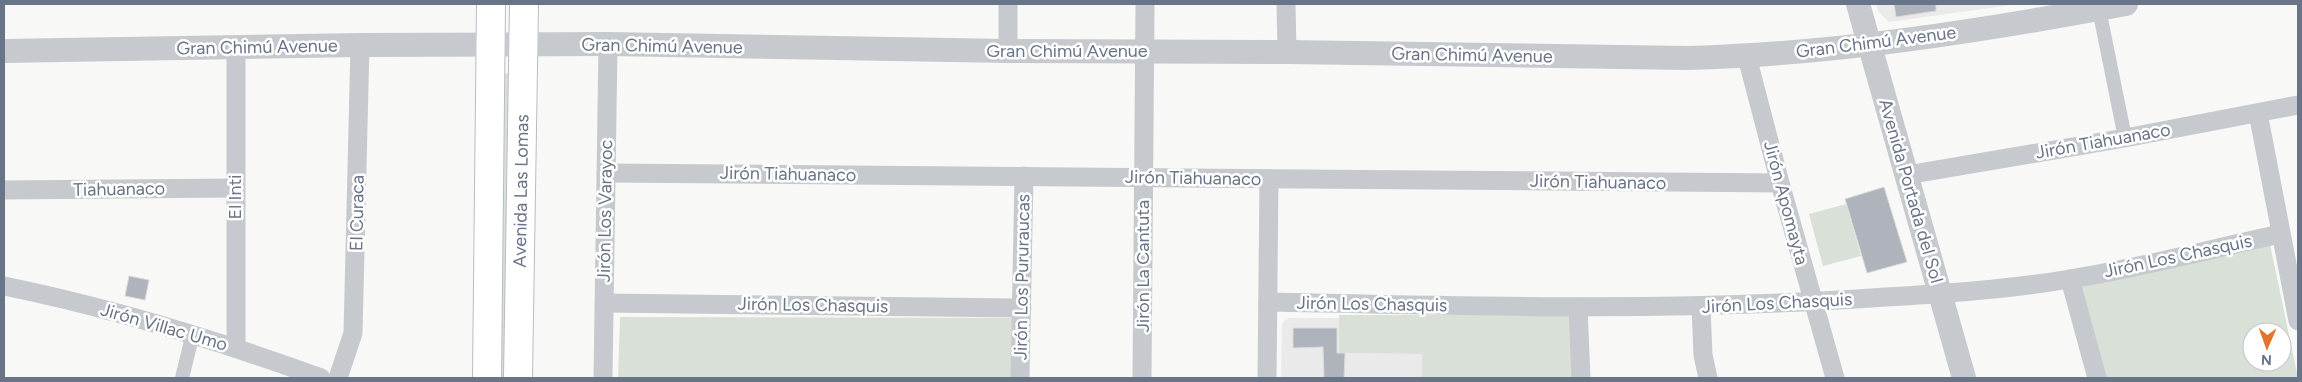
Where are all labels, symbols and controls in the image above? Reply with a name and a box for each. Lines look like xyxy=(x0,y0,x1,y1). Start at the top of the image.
street label: Gran Chimú Avenue xyxy=(1795,21,1958,63)
street label: Gran Chimú Avenue xyxy=(581,34,743,58)
street label: Gran Chimú Avenue xyxy=(176,35,338,59)
street label: Gran Chimú Avenue xyxy=(986,40,1148,62)
street label: Gran Chimú Avenue xyxy=(1391,43,1553,67)
street label: Avenida Portada del Sol xyxy=(1874,96,1948,286)
street label: Avenida Las Lomas xyxy=(509,114,533,268)
street label: Jirón Tiahuanaco xyxy=(2034,118,2172,164)
street label: Jirón Los Varayoc xyxy=(593,139,617,282)
street label: Jirón Apomayta xyxy=(1759,139,1813,267)
street label: Jirón Tiahuanaco xyxy=(720,162,856,186)
street label: Jirón Tiahuanaco xyxy=(1125,166,1261,190)
street label: Jirón Tiahuanaco xyxy=(1530,170,1666,194)
street label: El Inti xyxy=(224,175,246,219)
street label: El Curaca xyxy=(345,175,369,251)
street label: Tiahuanaco xyxy=(73,177,165,201)
street label: Jirón Los Pururaucas xyxy=(1010,194,1034,360)
street label: Jirón La Cantuta xyxy=(1132,200,1154,332)
street label: Jirón Los Chasquis xyxy=(2102,230,2254,282)
street label: Jirón Los Chasquis xyxy=(1701,288,1853,318)
street label: Jirón Los Chasquis xyxy=(1296,292,1448,316)
street label: Jirón Los Chasquis xyxy=(737,293,889,317)
street label: Jirón Villac Umo xyxy=(98,298,230,356)
north arrow xyxy=(2242,322,2292,372)
text: N xyxy=(2261,351,2272,368)

